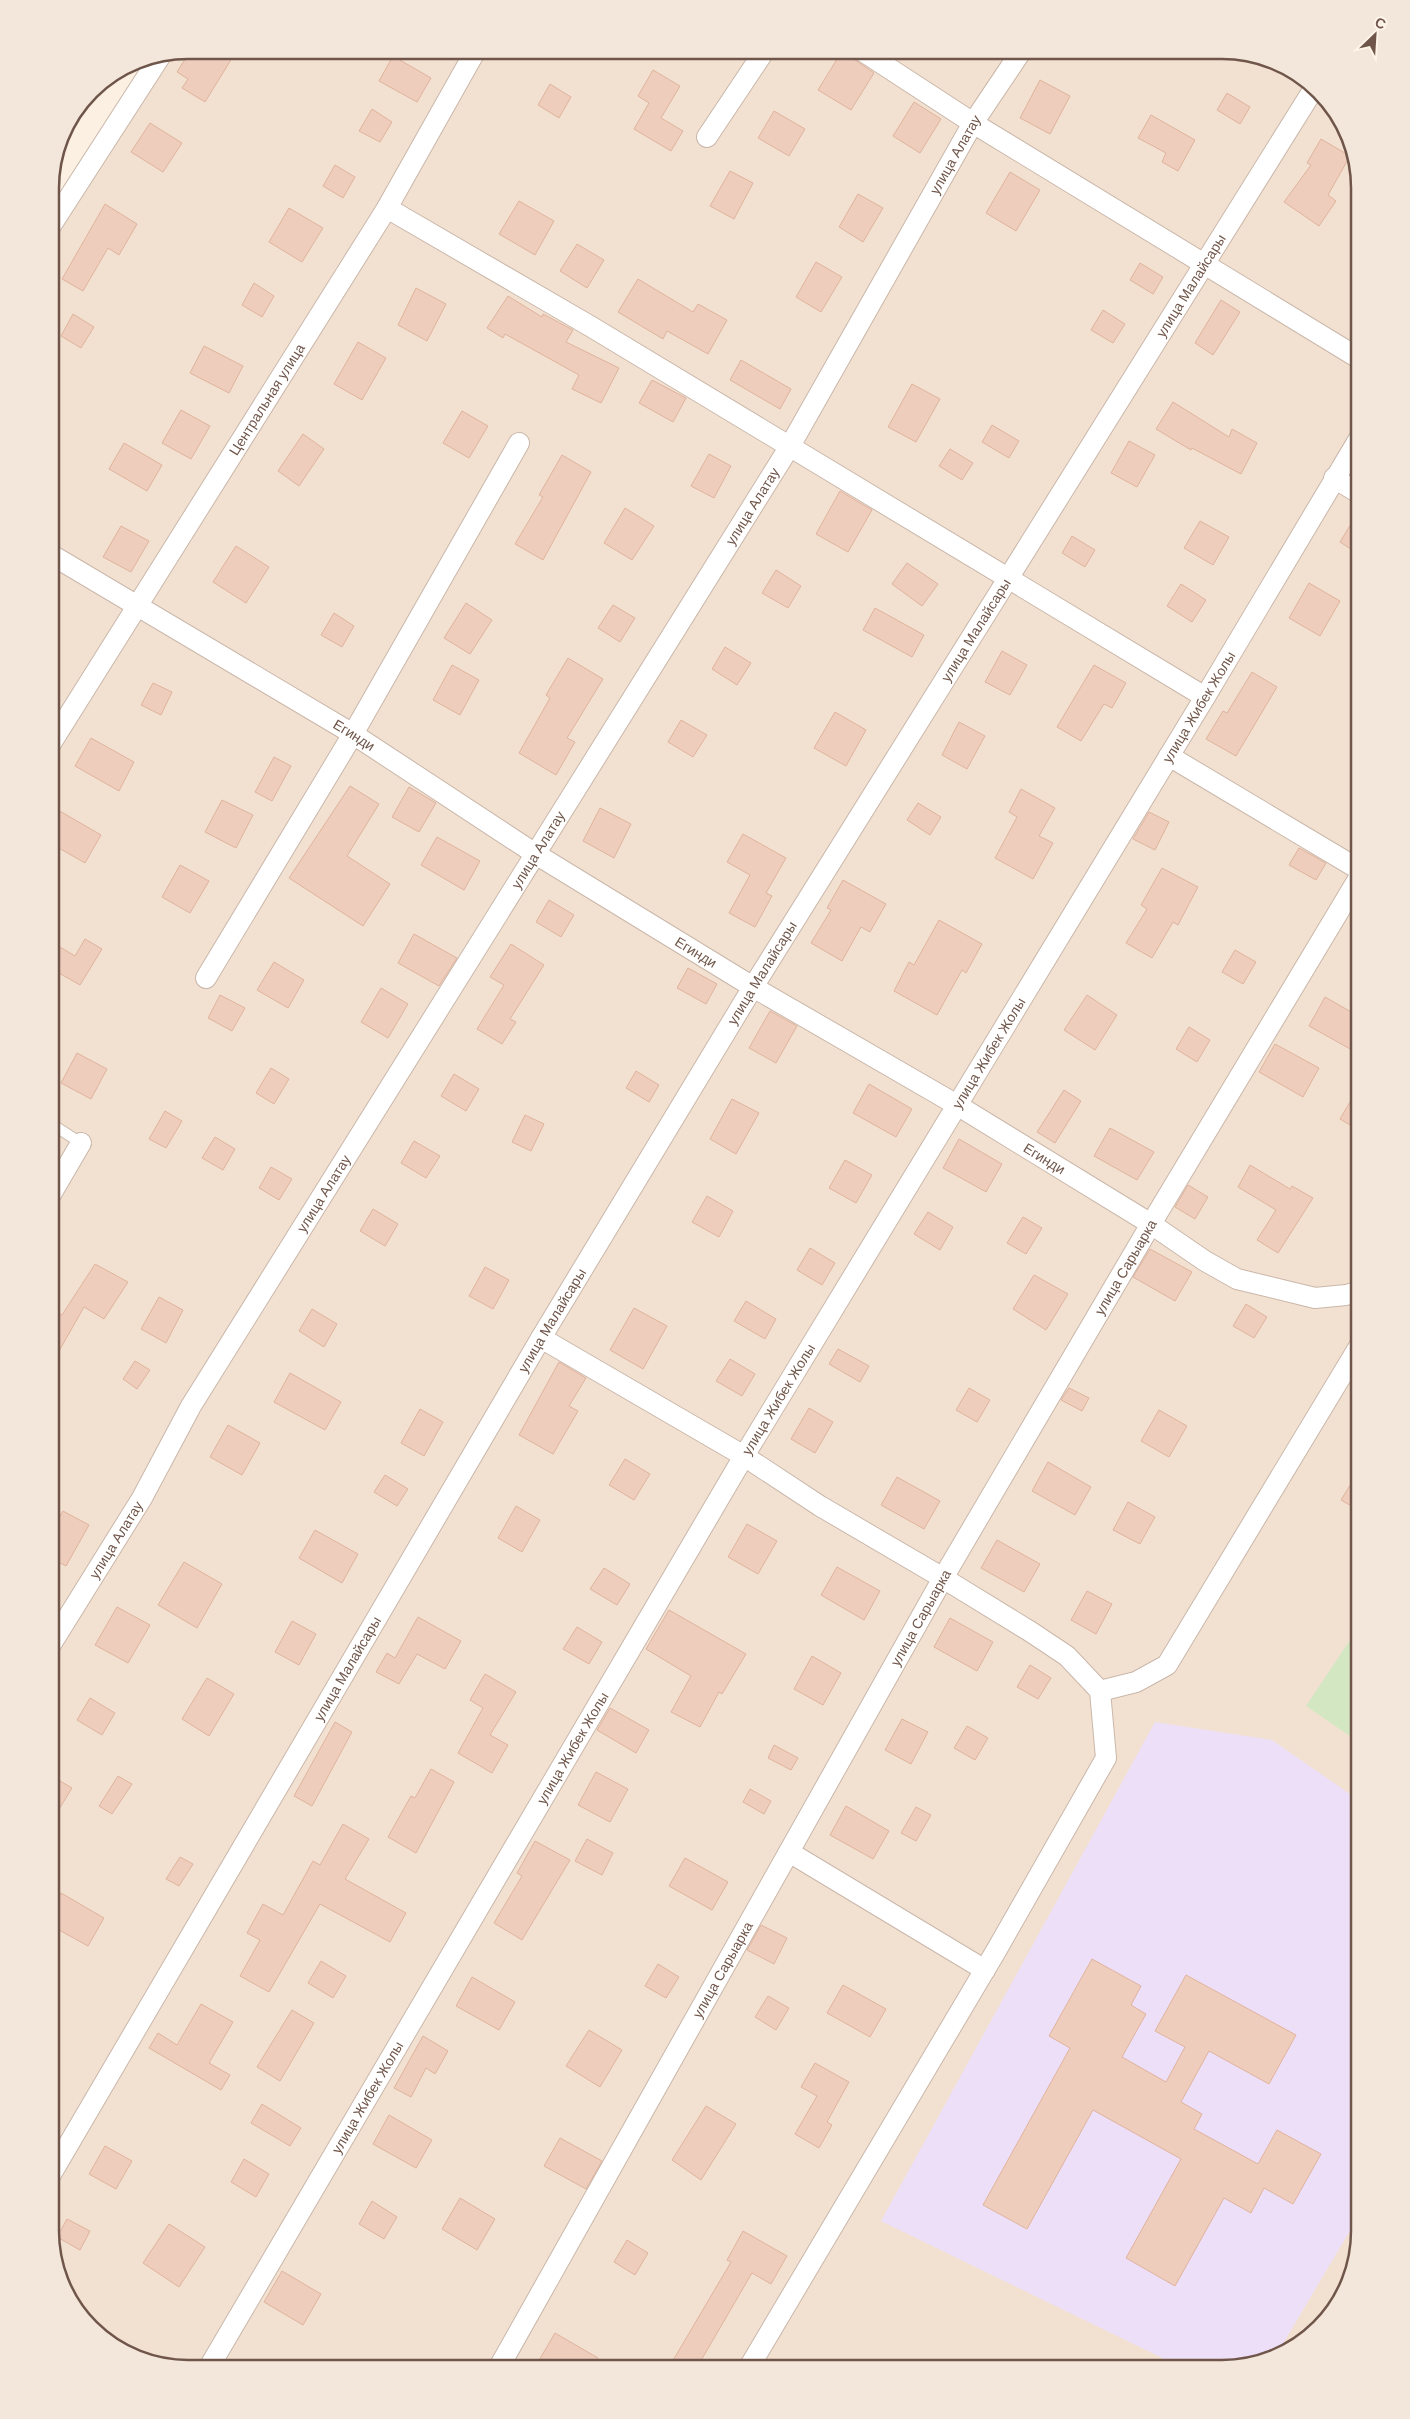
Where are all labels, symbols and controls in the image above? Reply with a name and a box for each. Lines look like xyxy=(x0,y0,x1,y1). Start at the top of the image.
north arrow xyxy=(1350,10,1400,60)
text: С xyxy=(1372,13,1389,34)
street label: улица Алатау xyxy=(926,112,985,197)
street label: улица Малайсары xyxy=(1152,231,1230,341)
street label: Центральная улица xyxy=(225,340,309,459)
street label: улица Алатау xyxy=(721,464,783,548)
street label: улица Малайсары xyxy=(937,575,1015,685)
street label: улица Жибек Жолы xyxy=(1158,648,1239,766)
street label: Егинди xyxy=(330,715,378,755)
street label: улица Алатау xyxy=(507,808,569,892)
street label: улица Малайсары xyxy=(723,918,801,1028)
street label: Егинди xyxy=(672,932,720,972)
street label: улица Жибек Жолы xyxy=(948,994,1029,1112)
street label: Егинди xyxy=(1020,1139,1069,1178)
street label: улица Алатау xyxy=(293,1151,355,1236)
street label: улица Сарыарка xyxy=(1090,1216,1161,1318)
street label: улица Малайсары xyxy=(514,1265,590,1376)
street label: улица Жибек Жолы xyxy=(738,1340,819,1458)
street label: улица Алатау xyxy=(85,1498,147,1582)
street label: улица Сарыарка xyxy=(886,1566,955,1669)
street label: улица Малайсары xyxy=(310,1613,385,1724)
street label: улица Жибек Жолы xyxy=(533,1689,612,1807)
street label: улица Сарыарка xyxy=(688,1918,757,2021)
street label: улица Жибек Жолы xyxy=(328,2038,407,2157)

